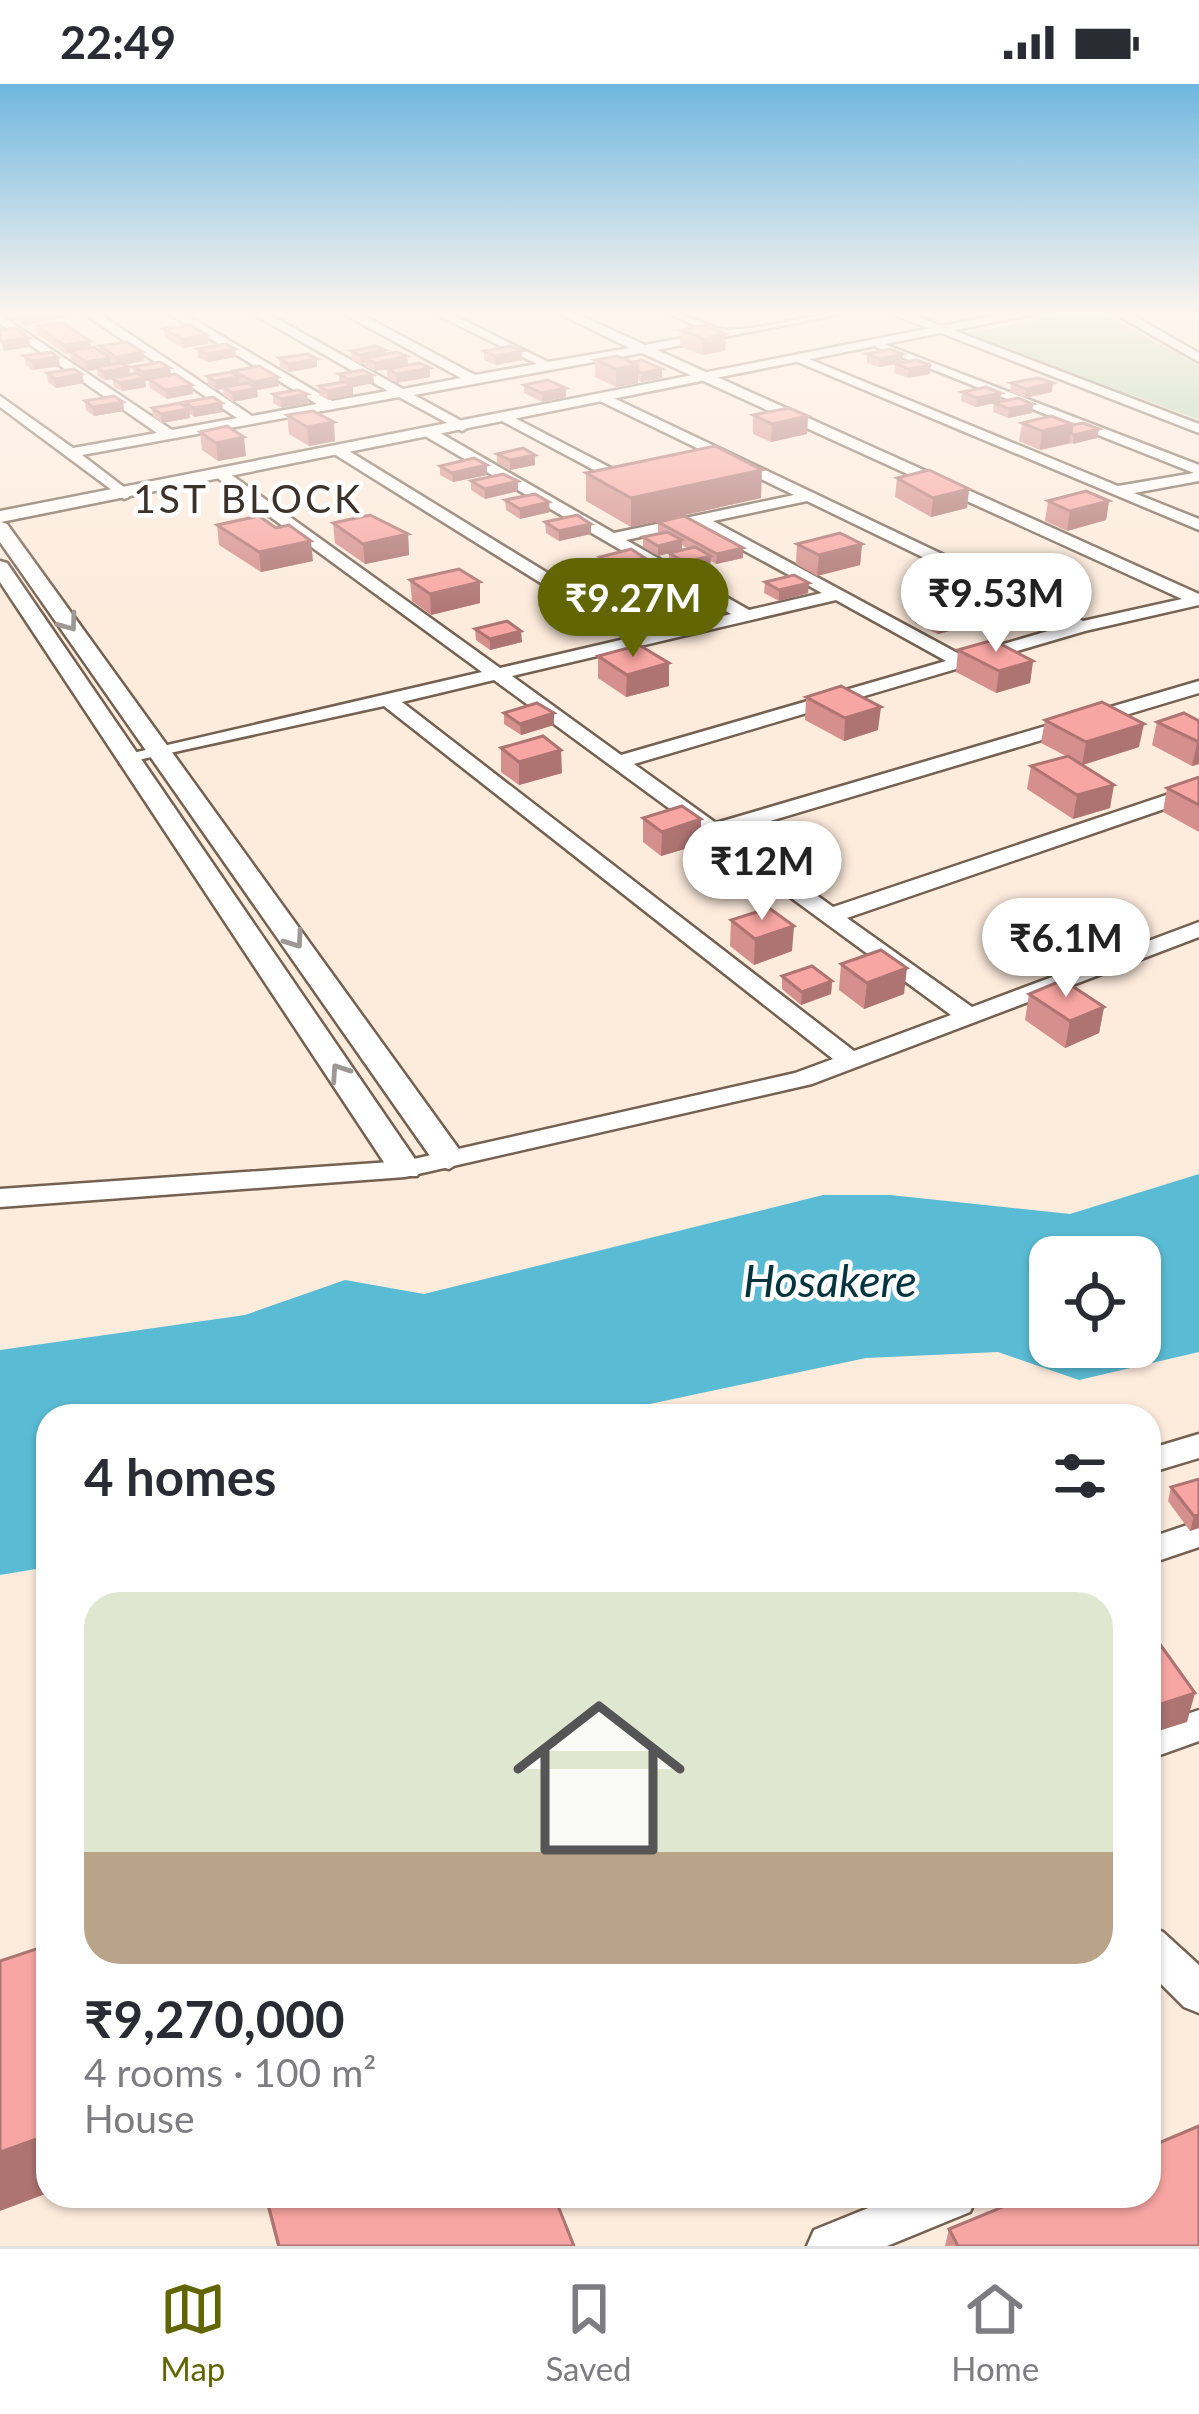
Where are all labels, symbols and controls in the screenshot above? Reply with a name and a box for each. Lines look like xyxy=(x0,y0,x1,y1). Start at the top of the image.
text: 22:49 xyxy=(60,15,176,69)
district label: 1ST BLOCK xyxy=(133,475,363,521)
pin: ₹9.53M xyxy=(898,553,1094,655)
pin: ₹9.27M xyxy=(535,558,731,660)
text: ₹9.53M xyxy=(928,569,1064,615)
text: ₹9.27M xyxy=(565,574,701,620)
one-way arrow xyxy=(54,610,76,631)
pin: ₹12M xyxy=(691,821,833,923)
text: ₹12M xyxy=(710,837,814,883)
pin: ₹6.1M xyxy=(982,898,1150,1000)
text: ₹6.1M xyxy=(1009,914,1123,960)
one-way arrow xyxy=(281,927,303,949)
one-way arrow xyxy=(331,1064,353,1086)
map controls xyxy=(1029,1236,1161,1368)
button: locate xyxy=(1029,1236,1161,1368)
water label: Hosakere xyxy=(743,1253,917,1307)
icon: filters xyxy=(1047,1443,1113,1509)
text: 4 homes xyxy=(84,1446,276,1507)
icon: home xyxy=(491,1670,707,1886)
text: ₹9,270,000 xyxy=(84,1988,344,2049)
text: 4 rooms · 100 m² xyxy=(84,2049,376,2095)
text: House xyxy=(84,2095,195,2141)
tab: Map xyxy=(160,2276,226,2388)
tab: Saved xyxy=(545,2276,632,2388)
tab: Home xyxy=(951,2276,1039,2388)

